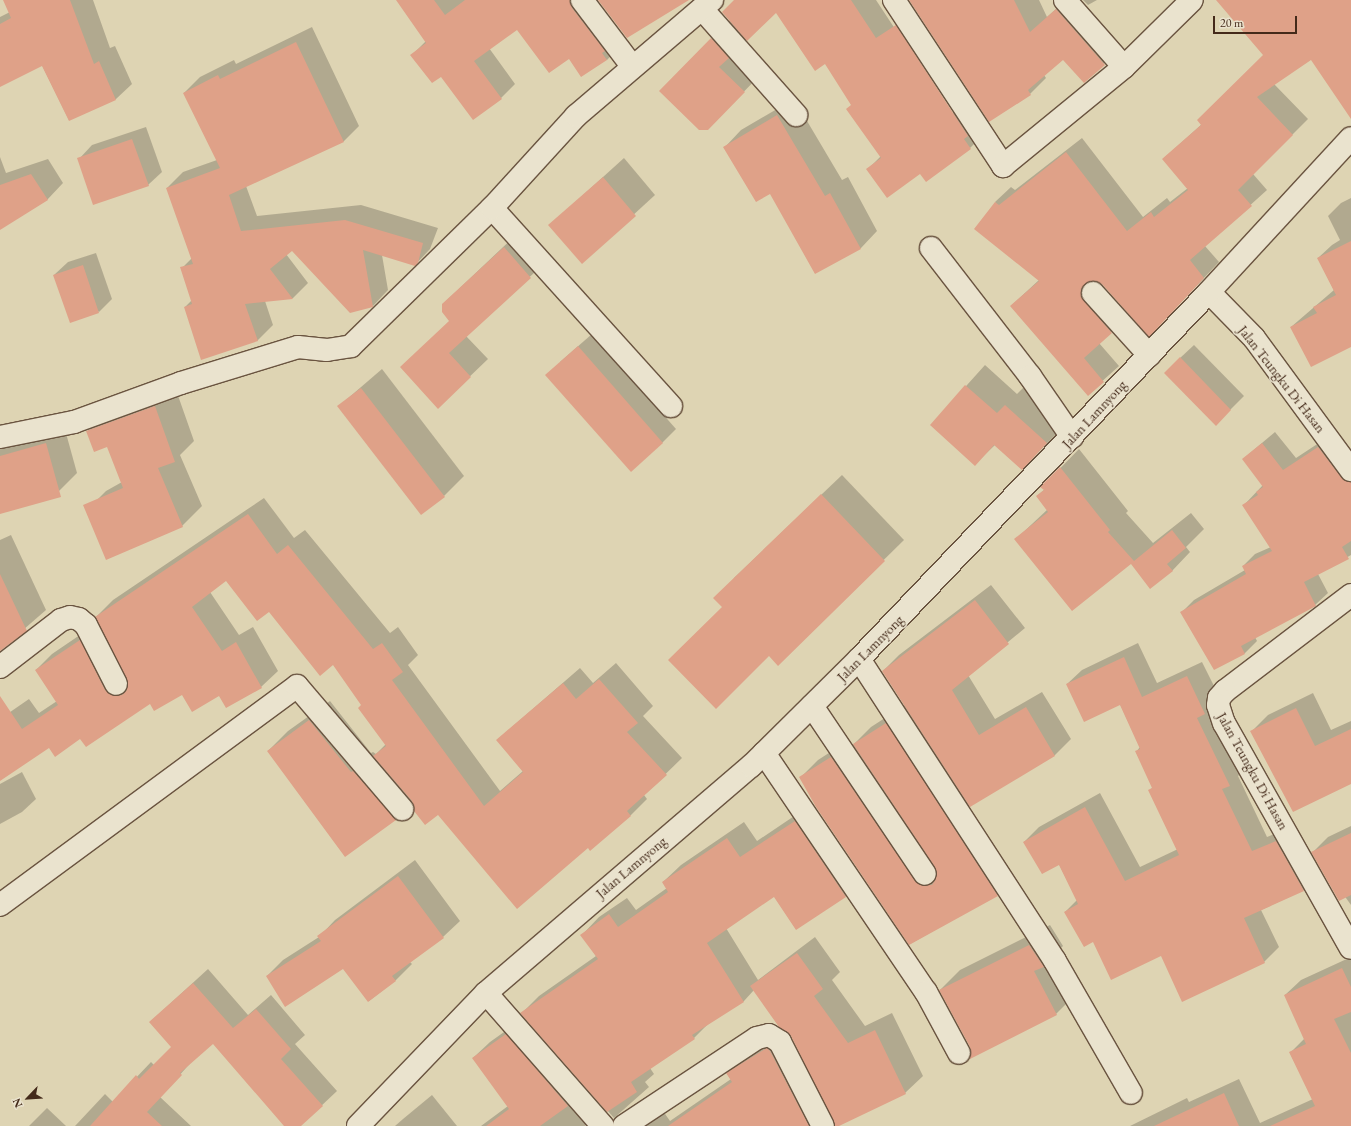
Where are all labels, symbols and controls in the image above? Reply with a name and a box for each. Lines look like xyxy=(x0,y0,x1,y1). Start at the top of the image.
scale bar xyxy=(1215,8,1299,34)
text: 20 m xyxy=(1220,15,1243,31)
street label: Jalan Teungku Di Hasan xyxy=(1235,322,1329,436)
street label: Jalan Lamnyong xyxy=(1058,376,1130,452)
street label: Jalan Lamnyong xyxy=(833,611,907,685)
street label: Jalan Teungku Di Hasan xyxy=(1214,709,1292,833)
street label: Jalan Lamnyong xyxy=(592,833,670,901)
north arrow xyxy=(8,1078,48,1118)
text: N xyxy=(9,1096,25,1110)

